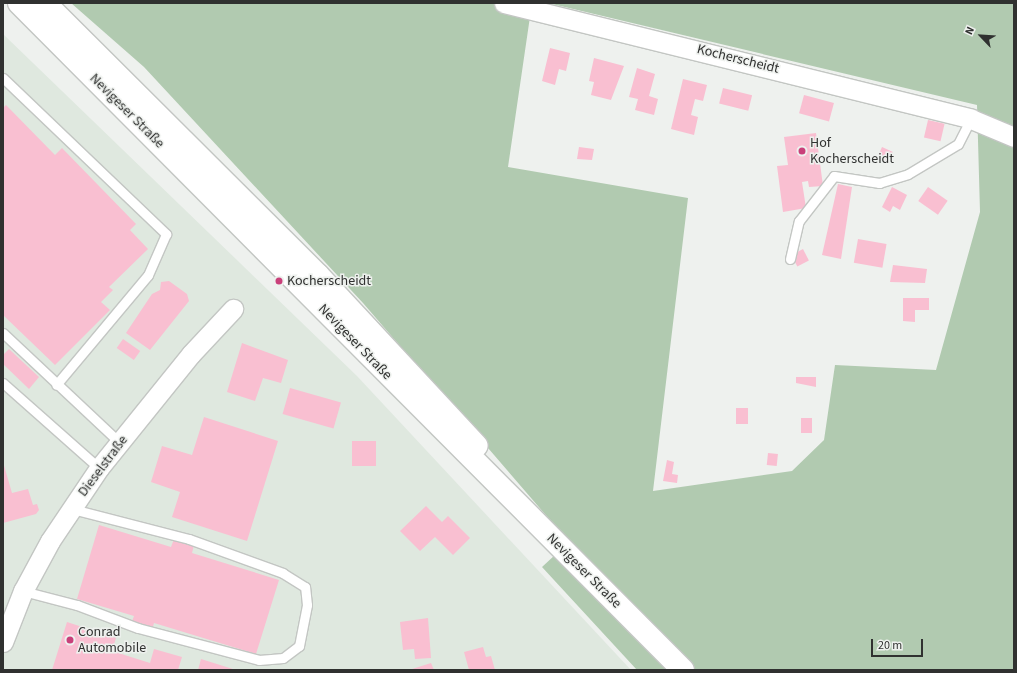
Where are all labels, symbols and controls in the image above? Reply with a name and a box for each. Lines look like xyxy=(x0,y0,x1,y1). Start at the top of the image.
north arrow xyxy=(961,16,1001,56)
text: N xyxy=(961,24,978,37)
street label: Kocherscheidt xyxy=(695,41,781,77)
street label: Nevigeser Straße xyxy=(86,70,168,152)
place label: Hof Kocherscheidt xyxy=(810,135,894,168)
marker: Hof Kocherscheidt xyxy=(797,146,807,156)
place label: Kocherscheidt xyxy=(287,273,371,289)
marker: Kocherscheidt xyxy=(274,276,284,286)
street label: Nevigeser Straße xyxy=(315,301,395,383)
street label: Dieselstraße xyxy=(75,432,131,500)
street label: Nevigeser Straße xyxy=(543,530,625,612)
place label: Conrad Automobile xyxy=(78,624,146,656)
scale bar xyxy=(873,631,925,657)
marker: Conrad Automobile xyxy=(65,635,75,645)
text: 20 m xyxy=(878,637,902,654)

